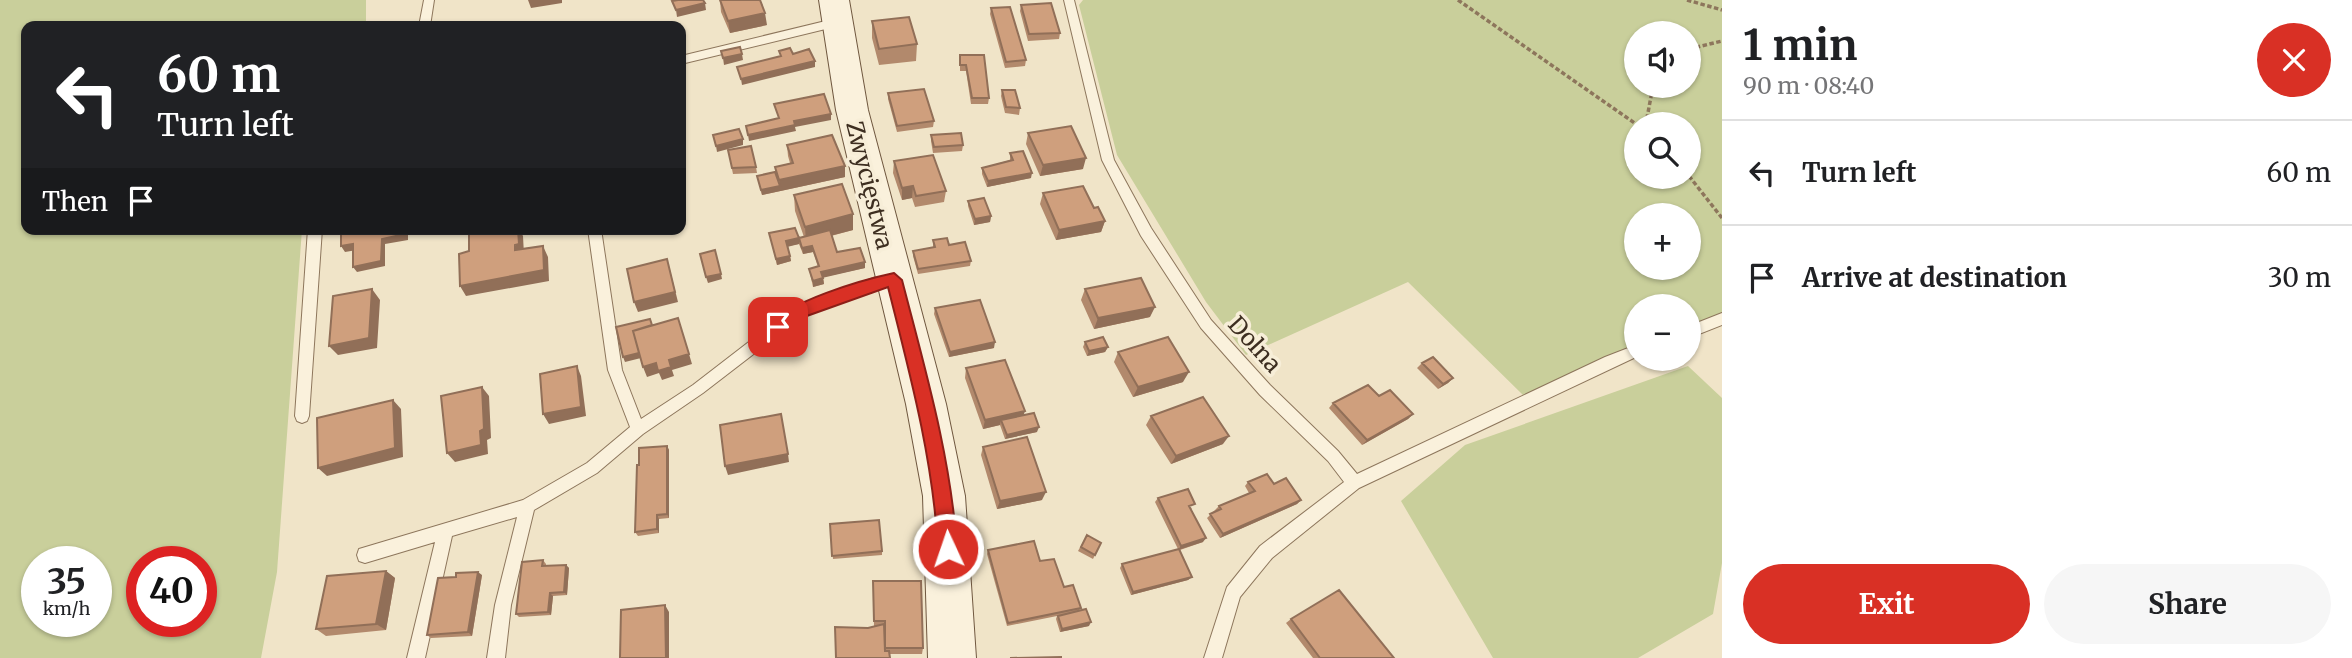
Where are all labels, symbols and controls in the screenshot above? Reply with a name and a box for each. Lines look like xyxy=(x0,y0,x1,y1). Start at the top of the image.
text: 1 min xyxy=(1743,19,1857,71)
map controls xyxy=(1624,21,1701,371)
button: sound xyxy=(1624,21,1701,98)
button: close xyxy=(2257,23,2331,97)
text: 60 m xyxy=(157,44,280,105)
icon: left xyxy=(42,49,133,140)
text: 90 m · 08:40 xyxy=(1743,71,1874,100)
text: Turn left xyxy=(157,105,294,145)
button: search xyxy=(1624,112,1701,189)
street label: Zwycięstwa xyxy=(840,118,900,252)
icon: left xyxy=(1743,154,1781,192)
text: Turn left xyxy=(1802,156,1916,189)
text: 60 m xyxy=(2267,156,2331,189)
icon: arrive xyxy=(122,182,160,220)
text: Then xyxy=(42,185,108,218)
button: + xyxy=(1624,203,1701,280)
icon: arrive xyxy=(1743,259,1781,297)
text: Arrive at destination xyxy=(1802,261,2067,294)
text: 30 m xyxy=(2268,261,2331,294)
button: − xyxy=(1624,294,1701,371)
pin xyxy=(748,297,808,357)
icon: arrive xyxy=(759,308,797,346)
street label: Dolna xyxy=(1222,310,1288,378)
position arrow xyxy=(911,512,985,586)
speed limit sign: 40 xyxy=(126,546,217,637)
text: 35 xyxy=(47,560,86,604)
button: Exit xyxy=(1743,564,2030,644)
button: Share xyxy=(2044,564,2331,644)
text: km/h xyxy=(43,597,90,620)

